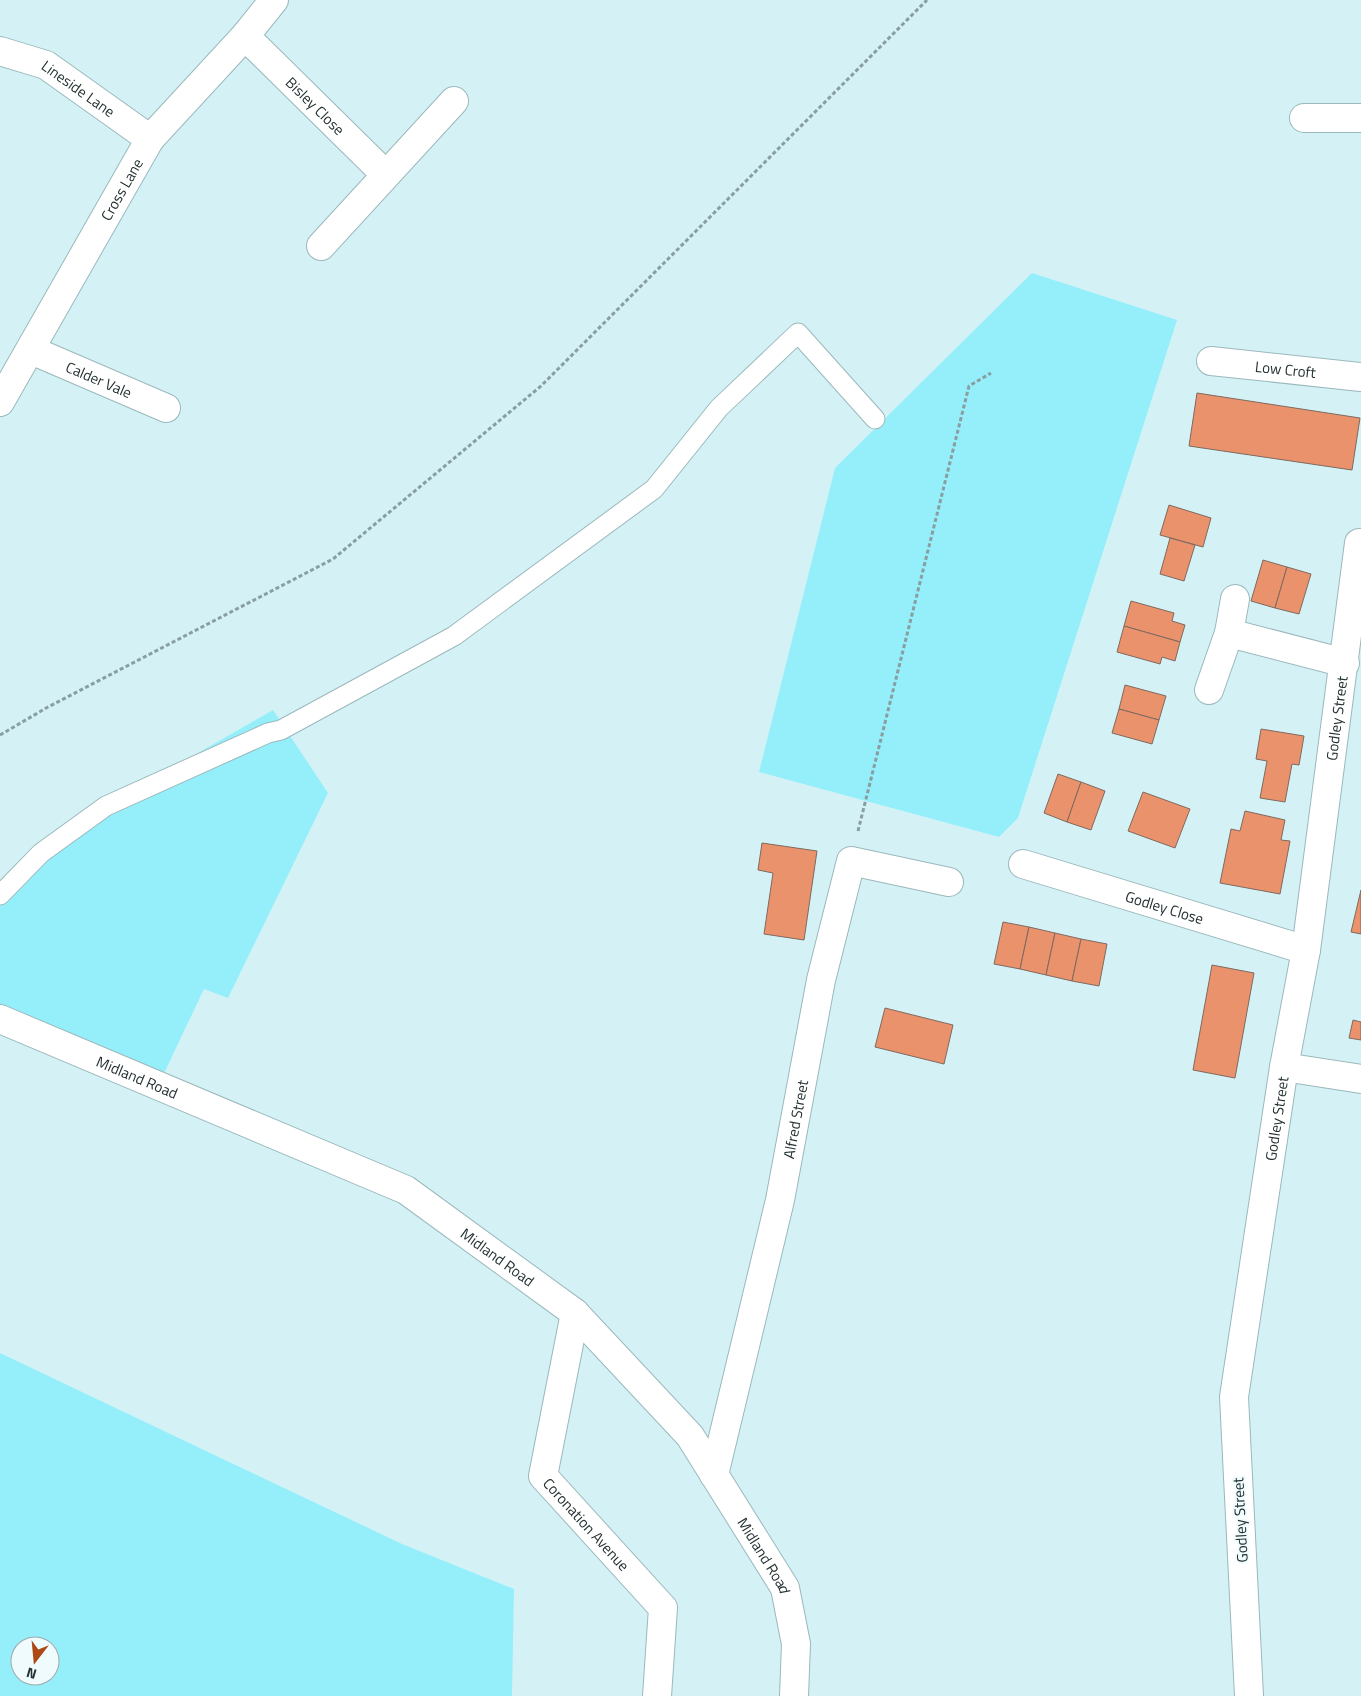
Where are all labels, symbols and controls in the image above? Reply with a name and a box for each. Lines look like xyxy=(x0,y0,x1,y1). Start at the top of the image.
street label: Lineside Lane xyxy=(37,54,120,122)
street label: Bisley Close xyxy=(281,71,350,140)
street label: Cross Lane xyxy=(94,154,148,225)
street label: Low Croft xyxy=(1254,354,1318,384)
street label: Calder Vale xyxy=(62,355,136,404)
street label: Godley Street xyxy=(1319,674,1353,762)
street label: Godley Close xyxy=(1123,884,1207,930)
street label: Midland Road xyxy=(93,1049,182,1104)
street label: Godley Street xyxy=(1258,1074,1294,1162)
street label: Alfred Street xyxy=(776,1077,814,1161)
street label: Midland Road xyxy=(456,1222,540,1292)
street label: Coronation Avenue xyxy=(538,1472,635,1576)
street label: Godley Street xyxy=(1226,1476,1254,1563)
street label: Midland Road xyxy=(732,1513,797,1595)
north arrow xyxy=(10,1636,60,1686)
text: N xyxy=(24,1663,39,1685)

